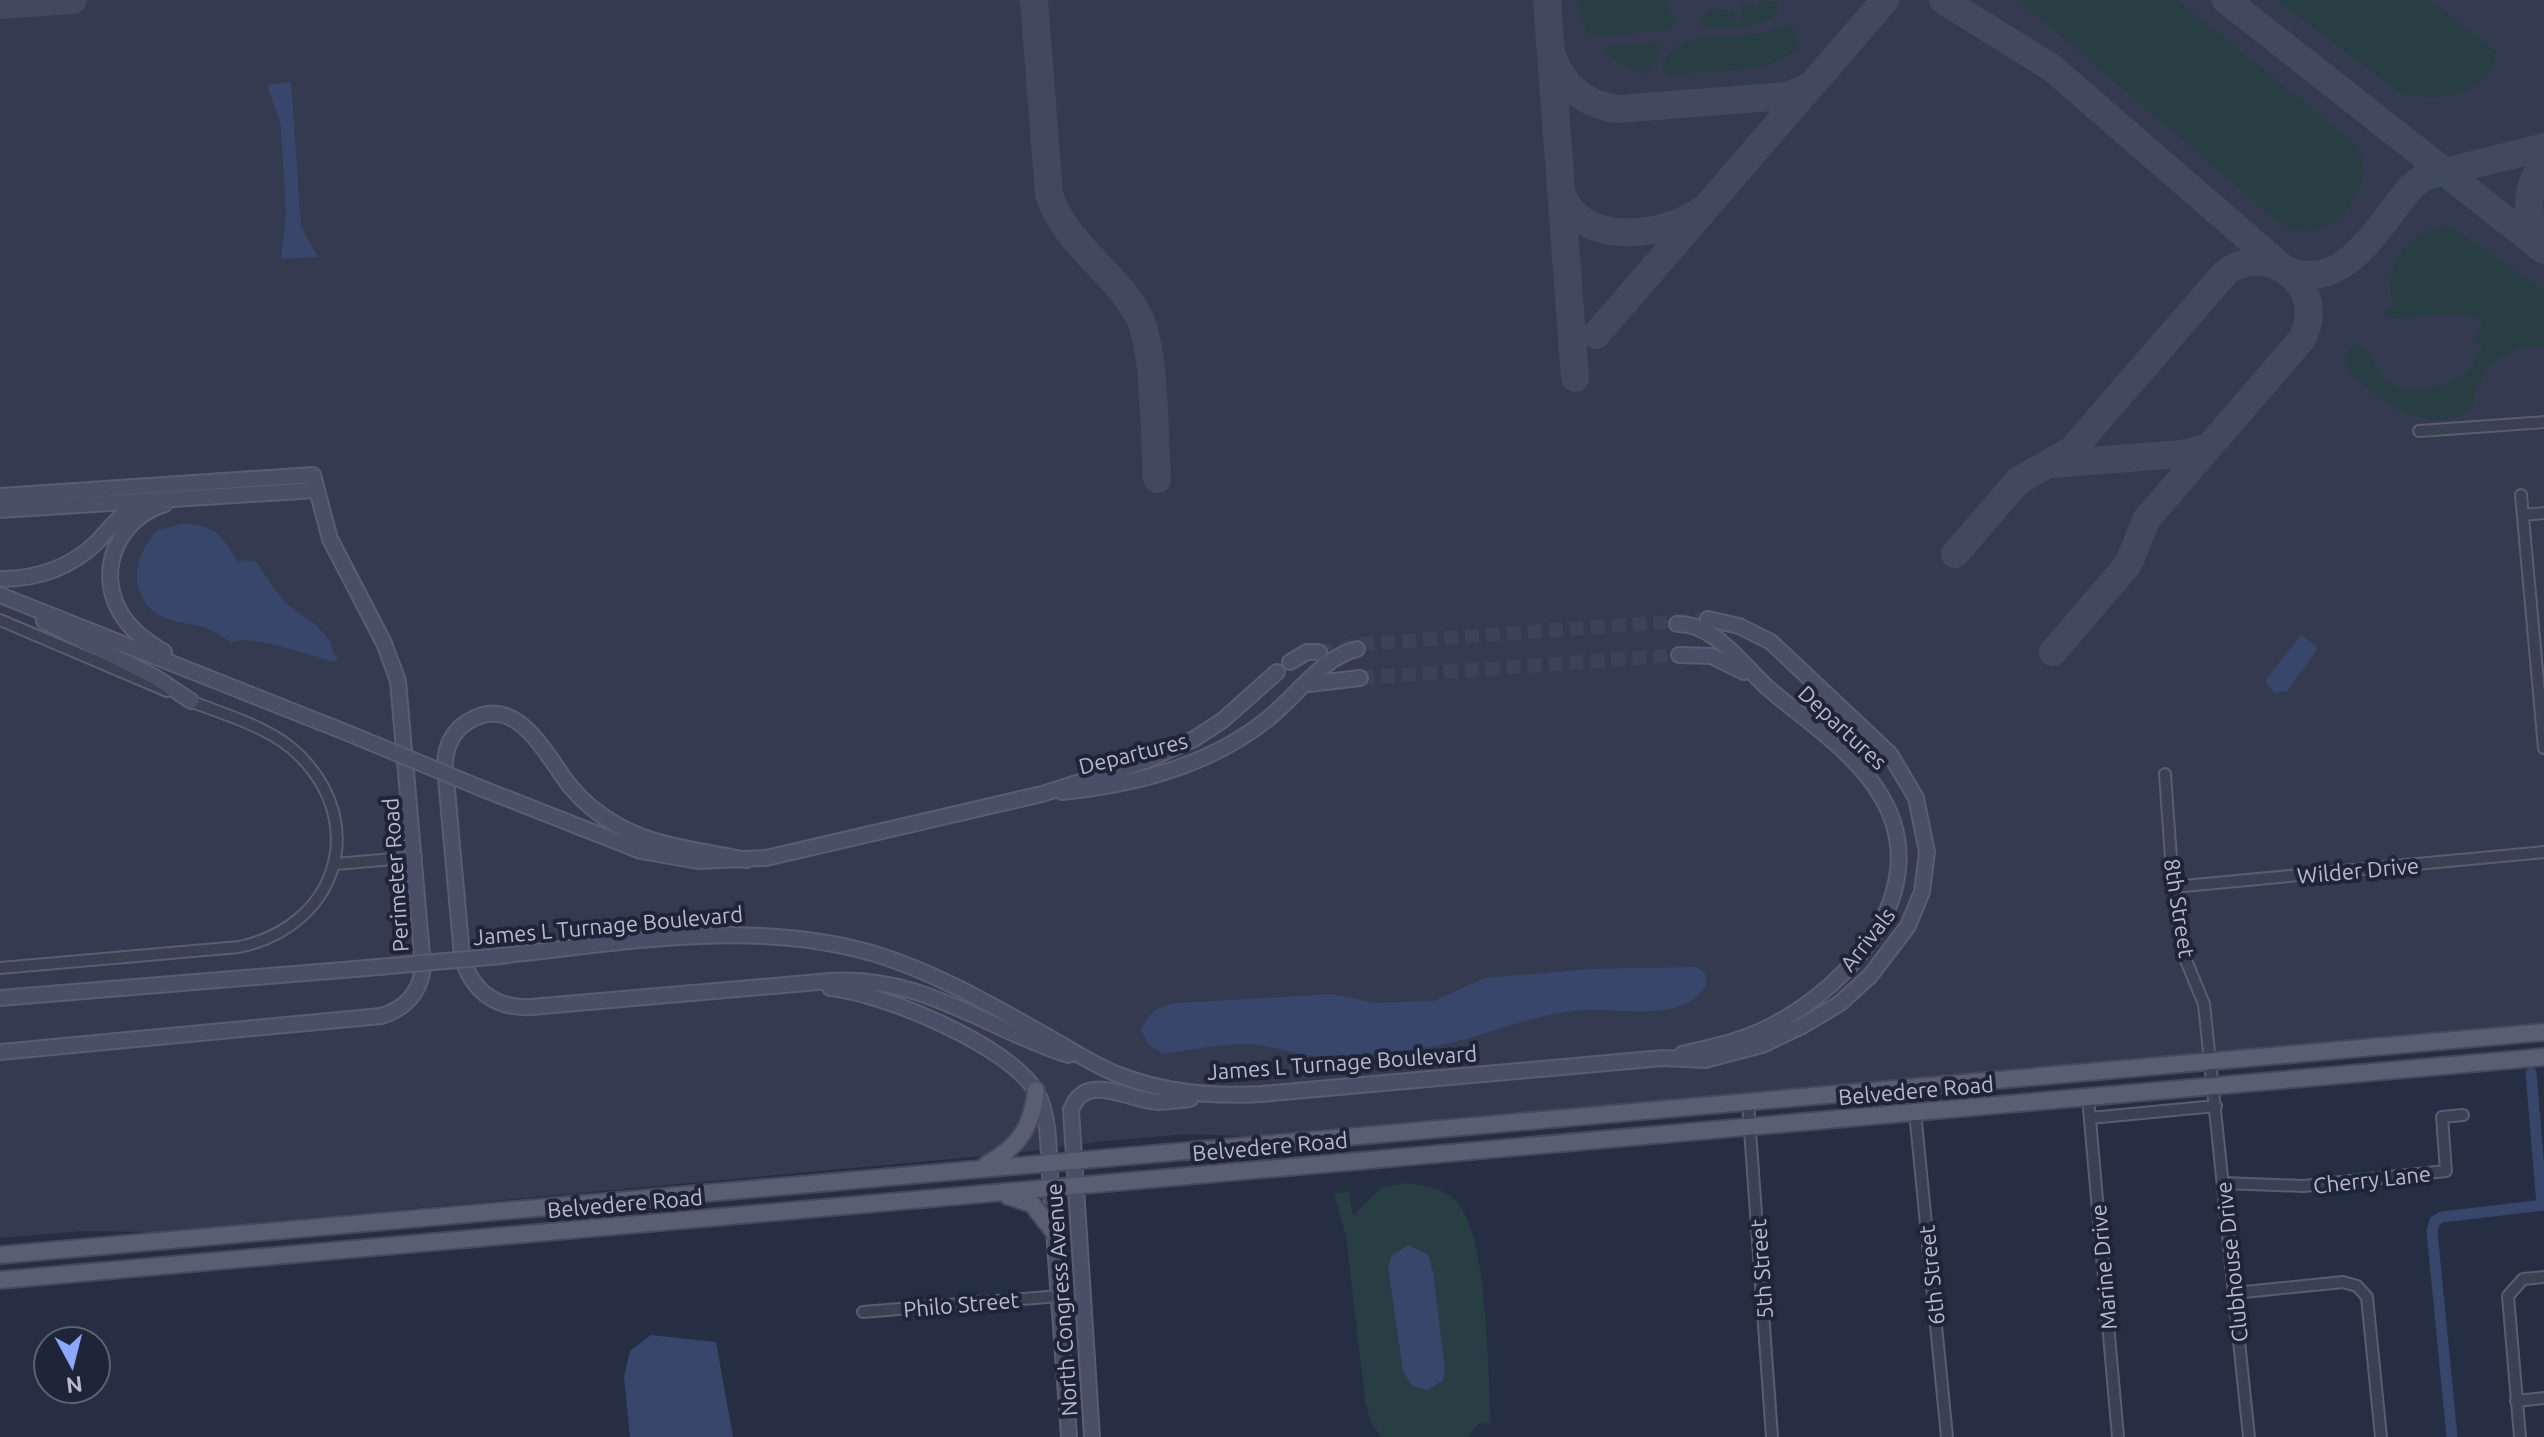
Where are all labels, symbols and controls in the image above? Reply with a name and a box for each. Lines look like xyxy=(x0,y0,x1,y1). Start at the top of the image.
street label: Departures xyxy=(1794,680,1892,774)
street label: Departures xyxy=(1076,727,1190,779)
street label: Perimeter Road xyxy=(377,797,413,953)
street label: Wilder Drive xyxy=(2296,852,2420,888)
street label: 8th Street xyxy=(2160,857,2200,960)
street label: James L Turnage Boulevard xyxy=(472,901,744,949)
street label: Arrivals xyxy=(1834,902,1900,976)
street label: James L Turnage Boulevard xyxy=(1206,1040,1478,1084)
street label: Belvedere Road xyxy=(1837,1071,1995,1109)
street label: Belvedere Road xyxy=(1191,1127,1349,1165)
street label: Cherry Lane xyxy=(2312,1160,2432,1198)
street label: Clubhouse Drive xyxy=(2210,1180,2252,1344)
street label: North Congress Avenue xyxy=(1040,1183,1082,1417)
street label: Belvedere Road xyxy=(546,1184,704,1222)
street label: Marine Drive xyxy=(2085,1203,2121,1331)
street label: 5th Street xyxy=(1745,1218,1777,1320)
street label: 6th Street xyxy=(1913,1224,1949,1326)
street label: Philo Street xyxy=(902,1286,1020,1322)
north arrow xyxy=(32,1325,112,1405)
text: N xyxy=(65,1372,84,1399)

